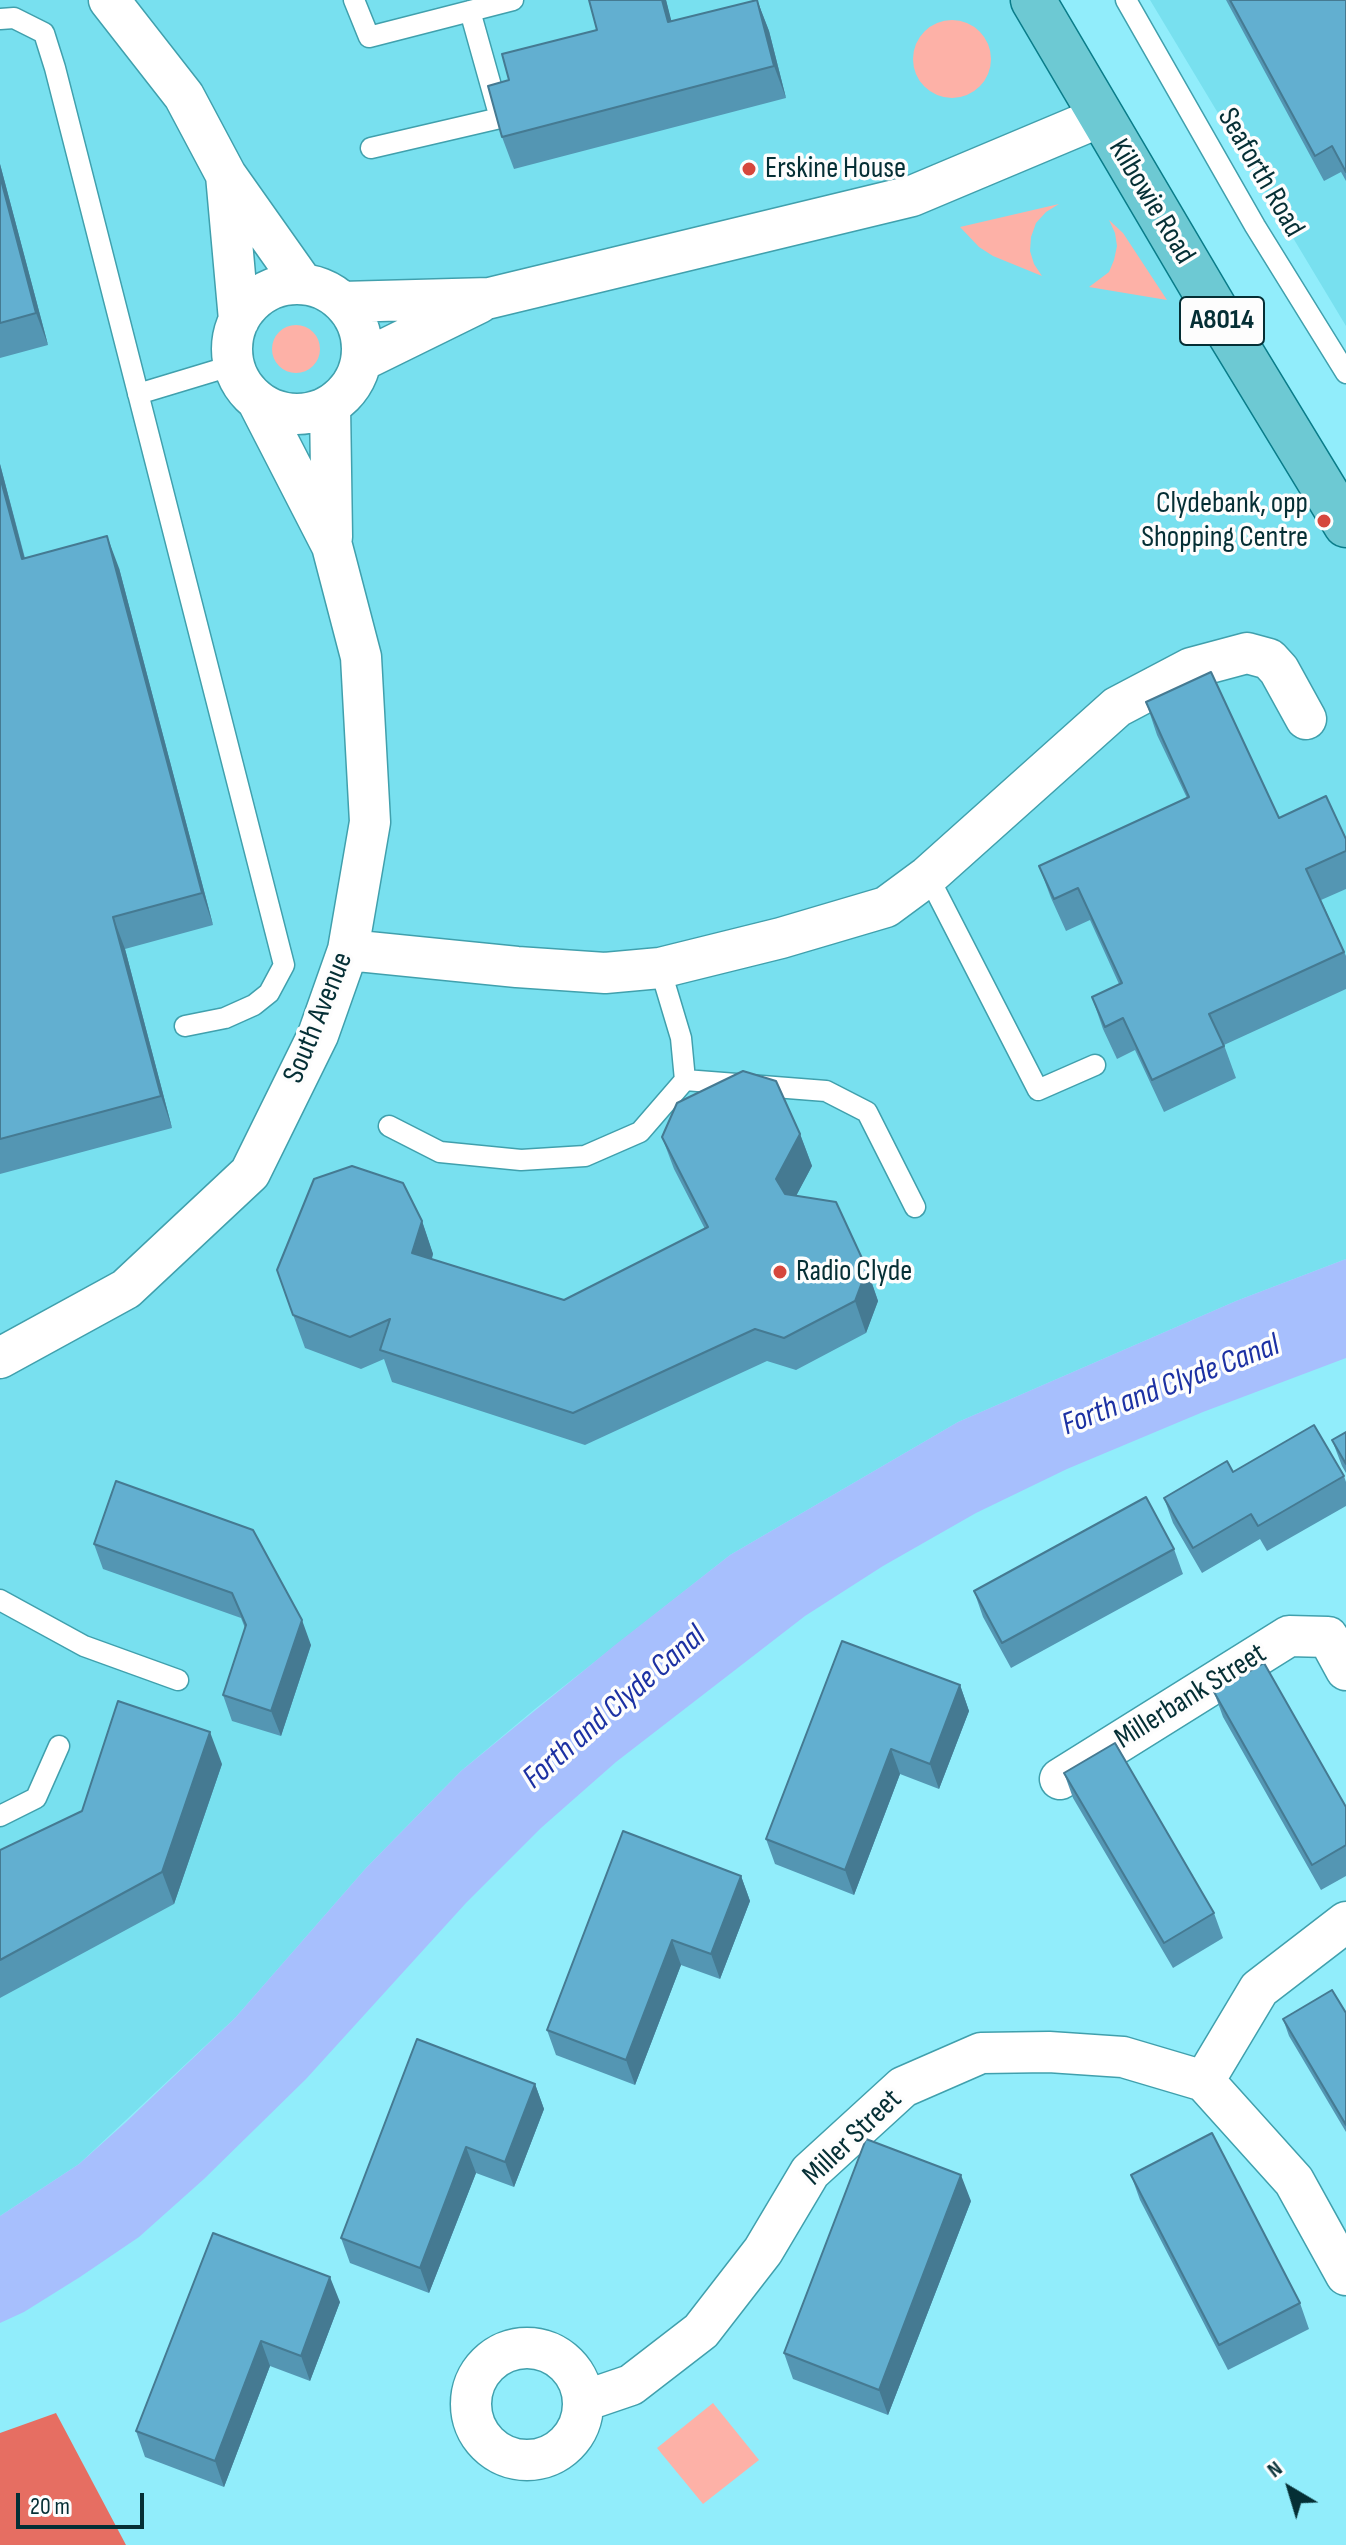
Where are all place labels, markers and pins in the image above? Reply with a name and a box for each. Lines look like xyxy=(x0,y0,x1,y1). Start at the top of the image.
place label: Erskine House xyxy=(765,151,906,187)
marker: Erskine House xyxy=(740,160,758,178)
place label: Clydebank, opp Shopping Centre xyxy=(1141,486,1308,556)
marker: Clydebank, opp Shopping Centre xyxy=(1315,512,1333,530)
place label: Radio Clyde xyxy=(796,1254,912,1290)
marker: Radio Clyde xyxy=(771,1263,789,1281)

